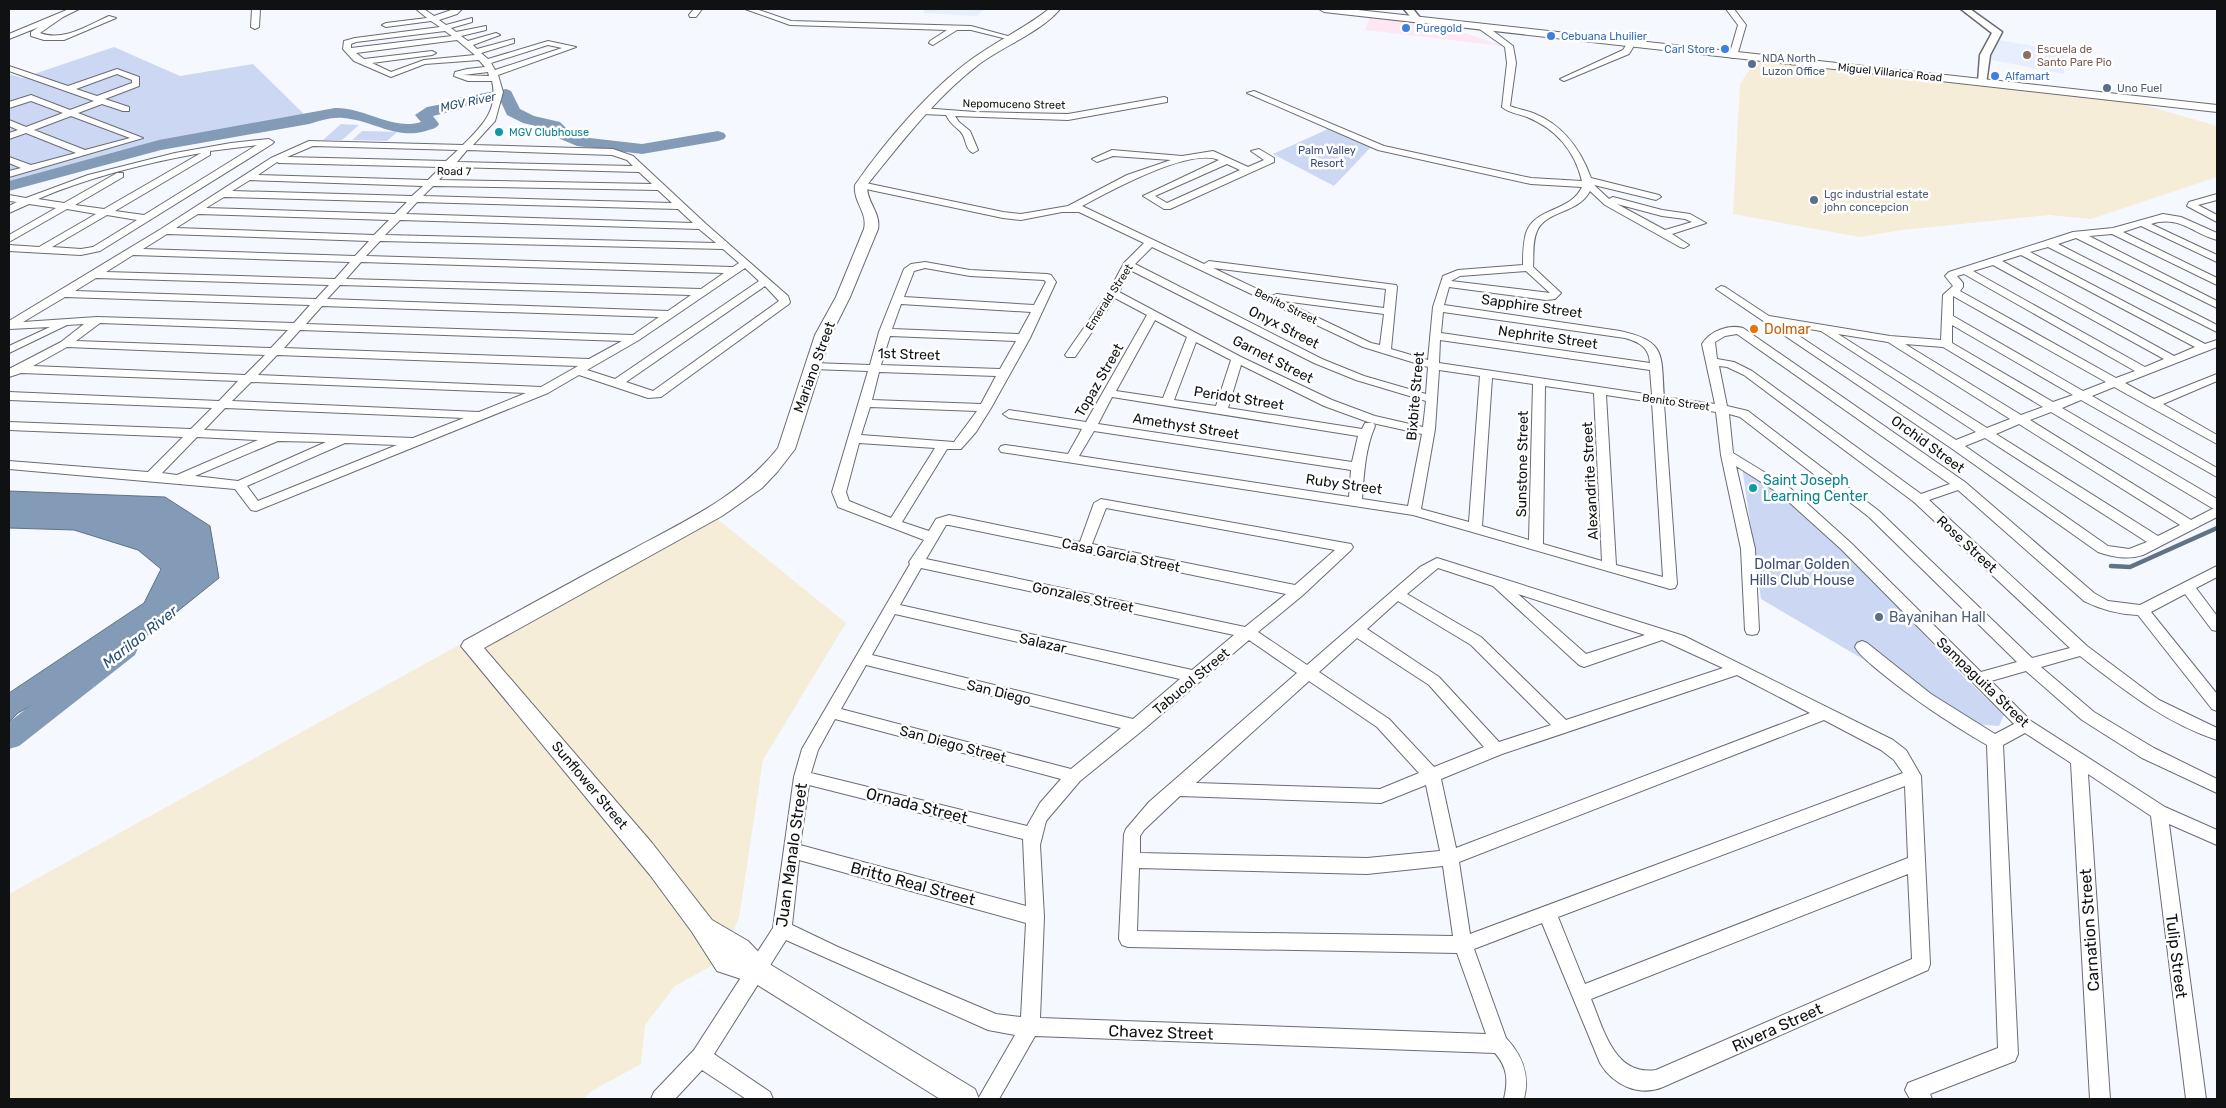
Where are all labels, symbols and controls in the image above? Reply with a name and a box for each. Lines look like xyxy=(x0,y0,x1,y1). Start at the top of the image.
marker: Puregold xyxy=(1400,22,1412,34)
place label: Puregold xyxy=(1416,22,1462,35)
marker: Cebuana Lhuilier xyxy=(1545,30,1557,42)
place label: Cebuana Lhuilier xyxy=(1561,30,1648,43)
place label: Carl Store xyxy=(1664,43,1715,56)
marker: Carl Store xyxy=(1719,43,1731,55)
place label: Escuela de Santo Pare Pio xyxy=(2037,43,2112,69)
marker: Escuela de Santo Pare Pio xyxy=(2021,49,2033,61)
place label: NDA North Luzon Office xyxy=(1762,52,1825,78)
marker: NDA North Luzon Office xyxy=(1746,58,1758,70)
street label: Miguel Villarica Road xyxy=(1837,61,1943,84)
marker: Alfamart xyxy=(1989,70,2001,82)
place label: Alfamart xyxy=(2005,70,2050,83)
marker: Uno Fuel xyxy=(2101,82,2113,94)
place label: Uno Fuel xyxy=(2117,82,2162,95)
water label: MGV River xyxy=(439,89,497,115)
street label: Nepomuceno Street xyxy=(962,97,1066,112)
marker: MGV Clubhouse xyxy=(493,126,505,138)
place label: MGV Clubhouse xyxy=(509,126,589,139)
park label: Palm Valley Resort xyxy=(1298,144,1356,170)
street label: Road 7 xyxy=(437,165,472,178)
place label: Lgc industrial estate john concepcion xyxy=(1823,188,1929,214)
marker: Lgc industrial estate john concepcion xyxy=(1808,194,1820,206)
street label: Emerald Street xyxy=(1083,261,1136,333)
street label: Benito Street xyxy=(1252,286,1320,327)
street label: Sapphire Street xyxy=(1480,291,1584,322)
street label: Onyx Street xyxy=(1246,302,1322,353)
street label: Mariano Street xyxy=(790,319,839,415)
place label: Dolmar xyxy=(1764,321,1811,338)
street label: Nephrite Street xyxy=(1497,322,1599,353)
marker: Dolmar xyxy=(1748,323,1760,335)
street label: Garnet Street xyxy=(1230,332,1316,387)
street label: Topaz Street xyxy=(1072,340,1128,420)
street label: 1st Street xyxy=(877,345,941,364)
street label: Bixbite Street xyxy=(1403,350,1428,441)
street label: Peridot Street xyxy=(1193,383,1286,414)
street label: Benito Street xyxy=(1641,391,1711,414)
street label: Amethyst Street xyxy=(1132,410,1241,443)
street label: Sunstone Street xyxy=(1513,410,1532,517)
street label: Orchid Street xyxy=(1888,412,1968,477)
street label: Alexandrite Street xyxy=(1579,421,1602,541)
street label: Ruby Street xyxy=(1305,471,1384,498)
place label: Saint Joseph Learning Center xyxy=(1763,472,1869,505)
marker: Saint Joseph Learning Center xyxy=(1747,482,1759,494)
street label: Rose Street xyxy=(1933,512,2001,577)
street label: Casa Garcia Street xyxy=(1060,535,1182,576)
park label: Dolmar Golden Hills Club House xyxy=(1749,556,1855,589)
street label: Gonzales Street xyxy=(1031,578,1136,617)
water label: Marilao River xyxy=(99,601,182,672)
place label: Bayanihan Hall xyxy=(1889,609,1986,626)
marker: Bayanihan Hall xyxy=(1873,611,1885,623)
street label: Salazar xyxy=(1018,630,1069,657)
street label: Sampaguita Street xyxy=(1933,634,2033,731)
street label: Tabucol Street xyxy=(1150,644,1233,718)
street label: San Diego xyxy=(965,676,1033,709)
street label: San Diego Street xyxy=(898,722,1008,767)
street label: Sunflower Street xyxy=(548,738,632,833)
street label: Juan Manalo Street xyxy=(772,782,811,928)
street label: Ornada Street xyxy=(864,784,970,827)
street label: Britto Real Street xyxy=(848,858,977,909)
street label: Carnation Street xyxy=(2076,868,2103,992)
street label: Tulip Street xyxy=(2162,913,2191,999)
street label: Rivera Street xyxy=(1729,999,1825,1056)
street label: Chavez Street xyxy=(1108,1021,1214,1044)

